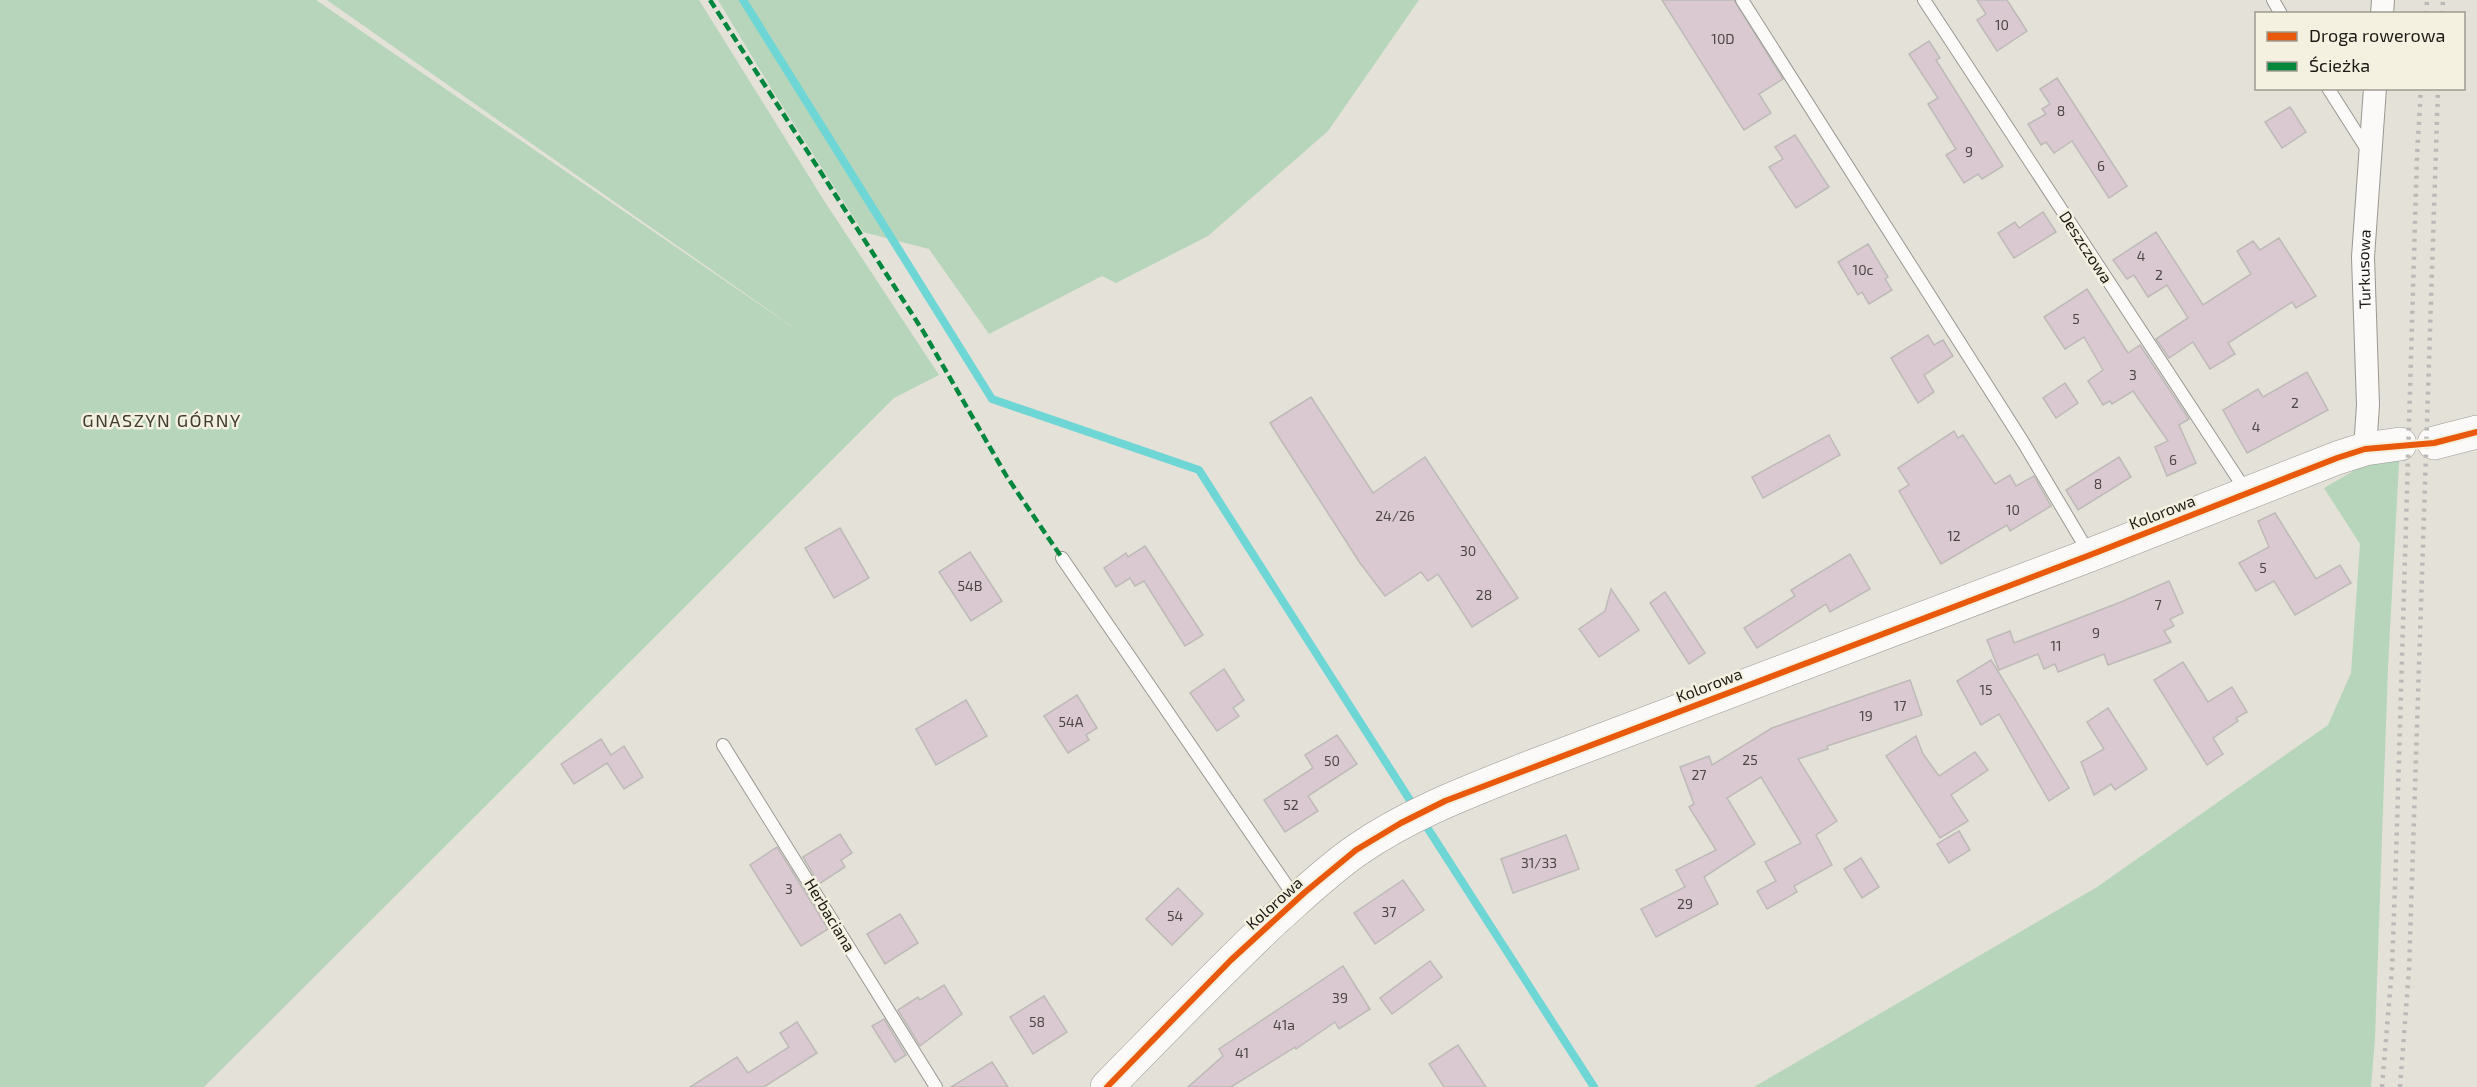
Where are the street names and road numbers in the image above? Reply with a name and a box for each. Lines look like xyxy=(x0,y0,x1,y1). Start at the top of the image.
street label: Deszczowa xyxy=(2056,207,2117,286)
street label: Turkusowa xyxy=(2353,229,2374,309)
street label: Kolorowa xyxy=(2126,490,2198,533)
street label: Kolorowa xyxy=(1673,663,1745,706)
street label: Kolorowa xyxy=(1242,872,1306,933)
street label: Herbaciana xyxy=(801,875,860,955)

